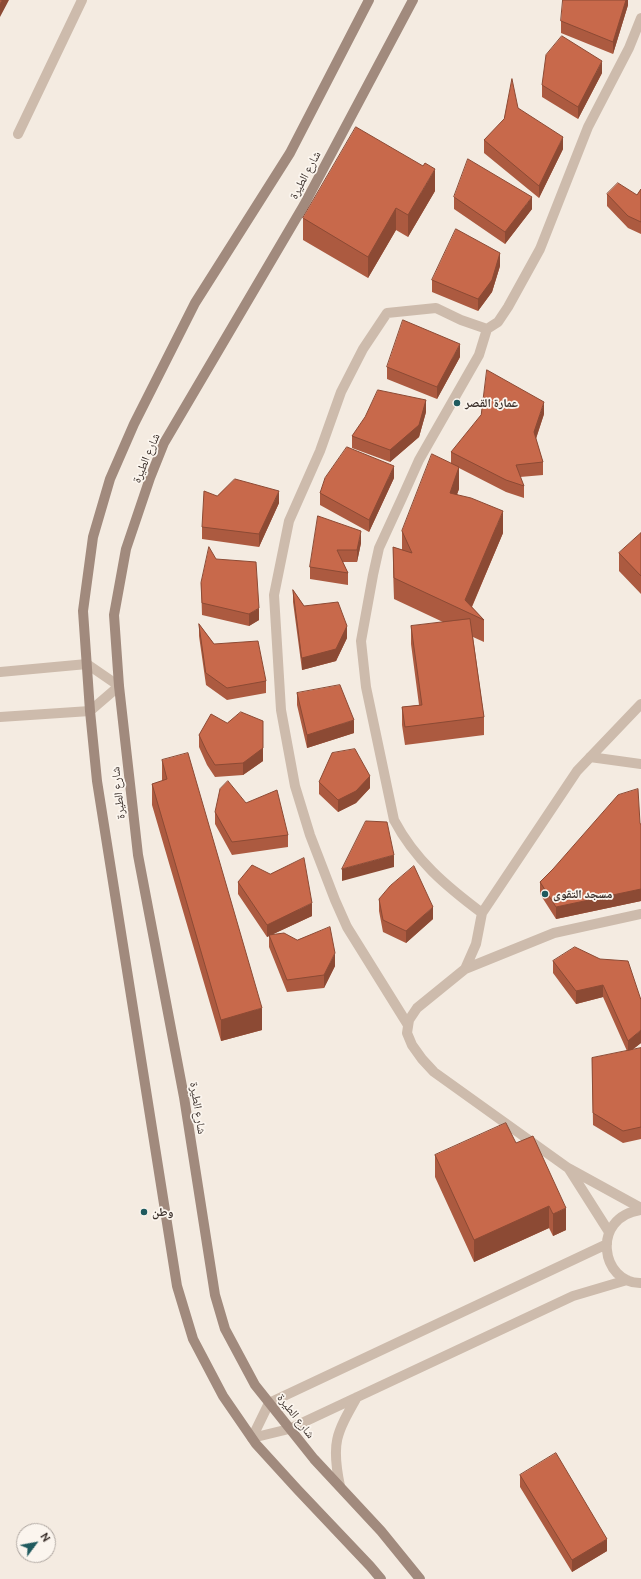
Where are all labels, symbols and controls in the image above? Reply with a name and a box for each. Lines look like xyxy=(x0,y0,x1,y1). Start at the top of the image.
street label: شارع الطيرة xyxy=(286,148,324,202)
place label: عمارة القصر xyxy=(465,396,518,410)
marker: عمارة القصر xyxy=(452,398,462,408)
street label: شارع الطيرة xyxy=(129,431,163,485)
street label: شارع الطيرة xyxy=(108,766,128,820)
place label: مسجد التقوى xyxy=(553,887,612,901)
marker: مسجد التقوى xyxy=(540,889,550,899)
street label: شارع الطيرة xyxy=(187,1081,209,1135)
place label: وطن xyxy=(152,1205,173,1219)
marker: وطن xyxy=(139,1207,149,1217)
street label: شارع الطيرة xyxy=(274,1391,318,1441)
north arrow xyxy=(16,1523,56,1563)
text: N xyxy=(38,1531,53,1544)

